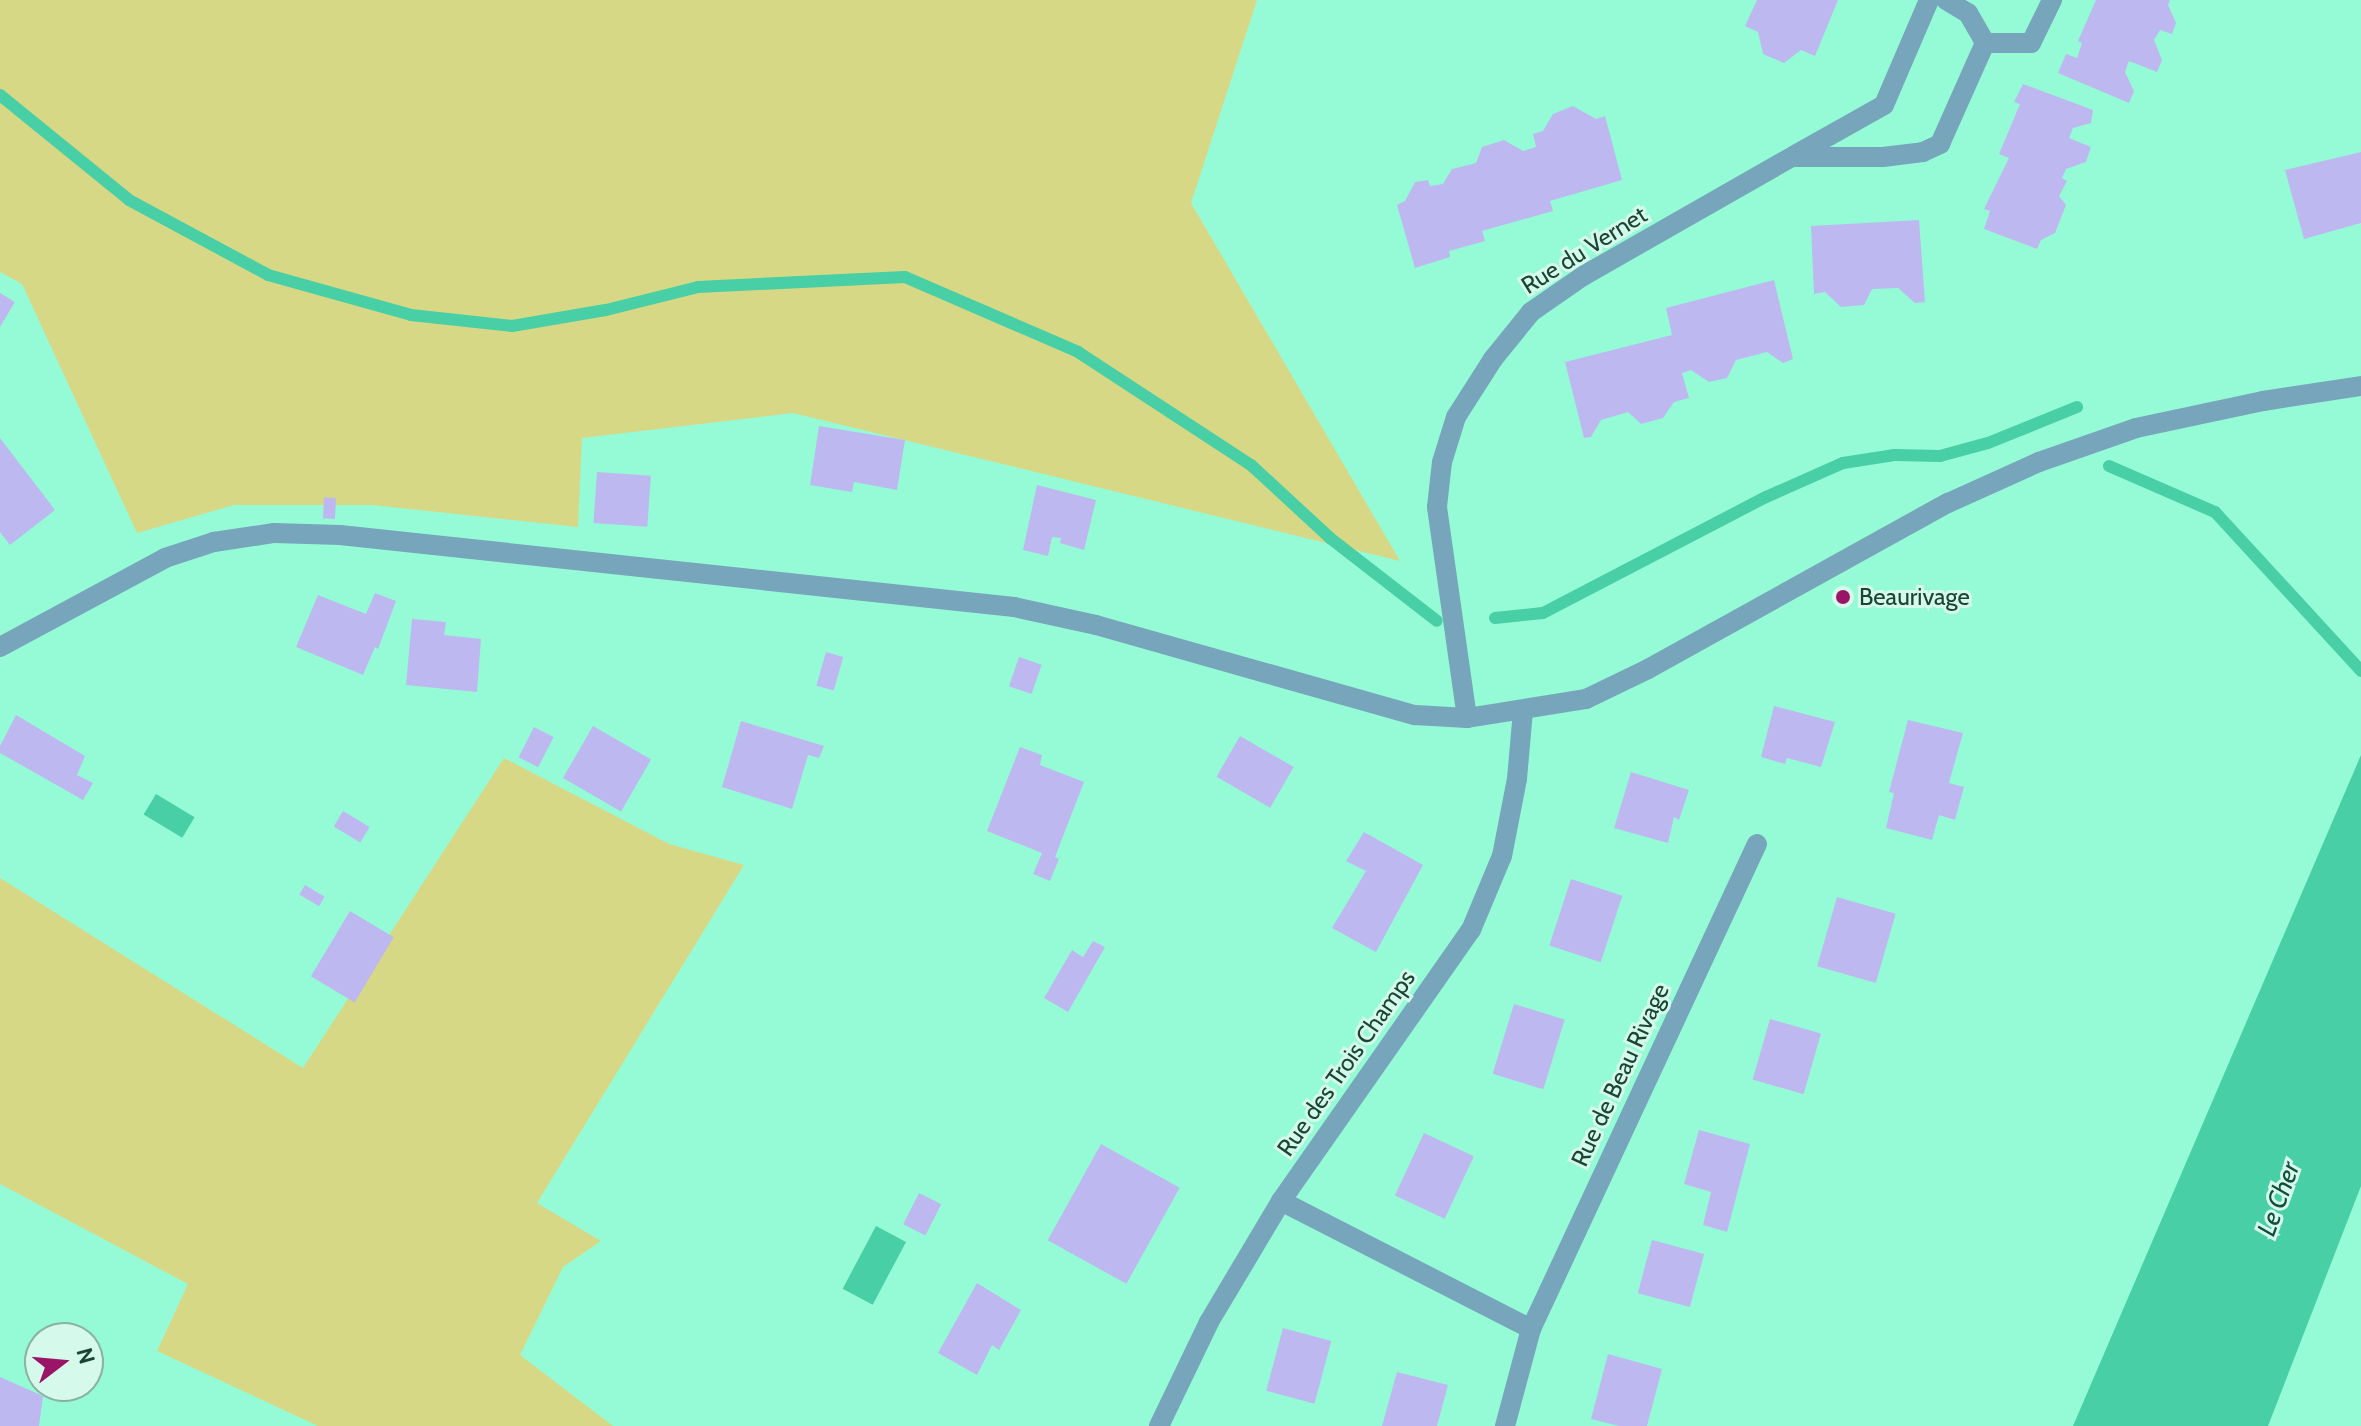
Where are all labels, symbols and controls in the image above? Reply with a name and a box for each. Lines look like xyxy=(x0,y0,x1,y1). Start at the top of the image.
street label: Rue du Vernet xyxy=(1516,200,1652,300)
place label: Beaurivage xyxy=(1859,583,1970,611)
marker: Beaurivage xyxy=(1834,588,1852,606)
street label: Rue des Trois Champs xyxy=(1271,964,1421,1162)
street label: Rue de Beau Rivage xyxy=(1565,979,1675,1171)
water label: Le Cher xyxy=(2251,1158,2307,1240)
north arrow xyxy=(24,1322,104,1402)
text: N xyxy=(71,1345,101,1367)

